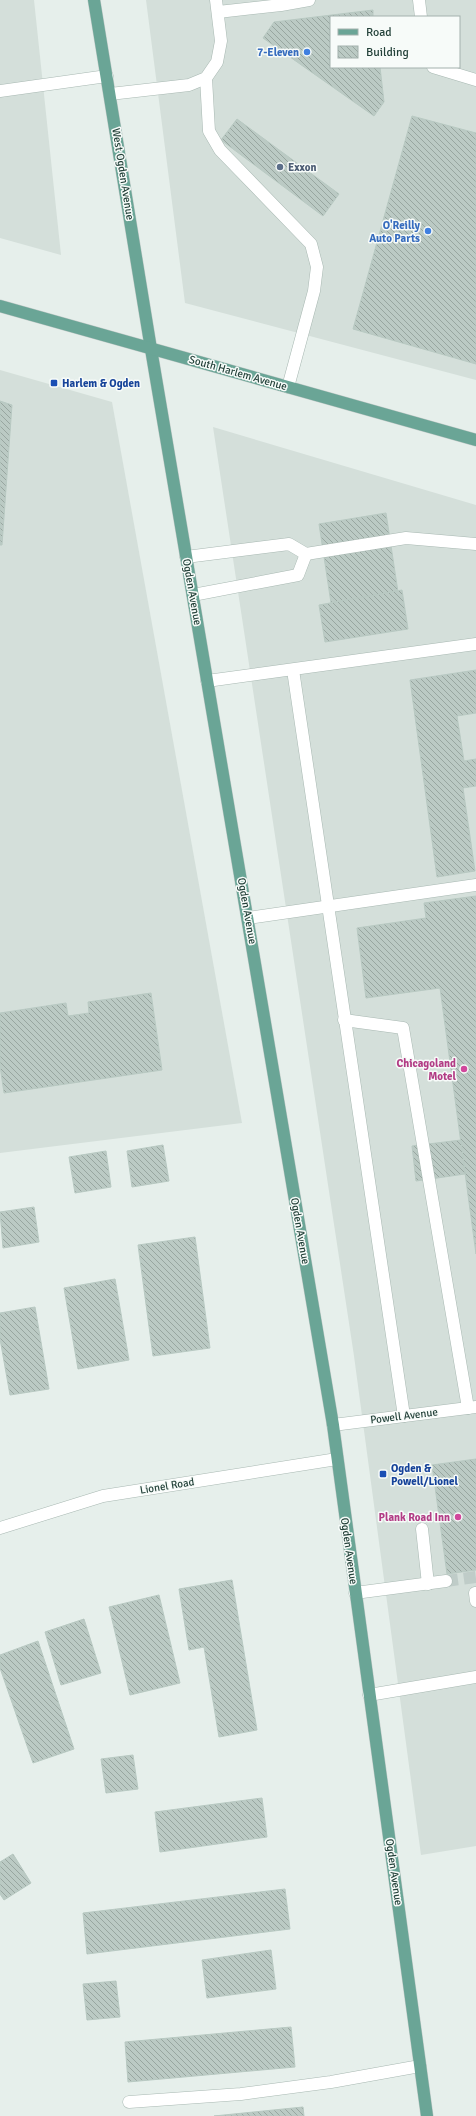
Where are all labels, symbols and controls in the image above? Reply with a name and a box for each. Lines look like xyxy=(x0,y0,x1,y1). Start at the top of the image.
legend xyxy=(330,16,460,68)
text: Road xyxy=(366,25,392,40)
text: Building xyxy=(366,45,409,60)
place label: 7-Eleven xyxy=(257,46,299,59)
marker: 7-Eleven xyxy=(302,47,312,57)
street label: West Ogden Avenue xyxy=(109,127,137,221)
place label: Exxon xyxy=(288,161,317,174)
marker: Exxon xyxy=(275,162,285,172)
place label: O'Reilly Auto Parts xyxy=(369,219,421,245)
marker: O'Reilly Auto Parts xyxy=(423,226,433,236)
street label: South Harlem Avenue xyxy=(187,353,289,393)
place label: Harlem & Ogden xyxy=(62,377,140,390)
marker: Harlem & Ogden xyxy=(49,378,59,388)
street label: Ogden Avenue xyxy=(180,558,204,626)
street label: Ogden Avenue xyxy=(235,877,259,945)
place label: Chicagoland Motel xyxy=(397,1057,457,1083)
marker: Chicagoland Motel xyxy=(459,1064,469,1074)
street label: Ogden Avenue xyxy=(288,1197,312,1265)
street label: Powell Avenue xyxy=(369,1405,439,1427)
place label: Ogden & Powell/Lionel xyxy=(391,1462,458,1488)
marker: Ogden & Powell/Lionel xyxy=(378,1469,388,1479)
street label: Lionel Road xyxy=(139,1475,195,1497)
place label: Plank Road Inn xyxy=(378,1511,450,1524)
marker: Plank Road Inn xyxy=(453,1512,463,1522)
street label: Ogden Avenue xyxy=(338,1517,360,1585)
street label: Ogden Avenue xyxy=(383,1838,405,1906)

